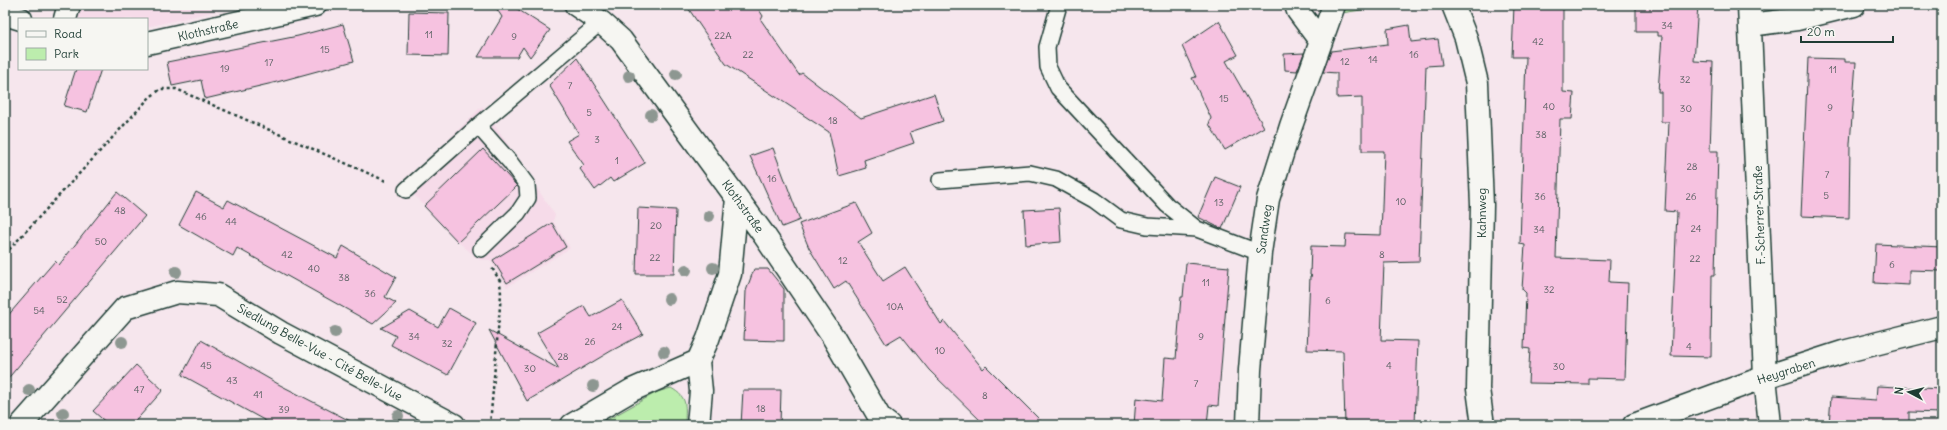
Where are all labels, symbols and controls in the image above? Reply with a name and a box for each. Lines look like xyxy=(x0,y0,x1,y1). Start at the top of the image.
street label: Klothstraße xyxy=(176,16,240,44)
legend xyxy=(18,18,148,70)
scale bar xyxy=(1801,18,1893,44)
house number: 34 xyxy=(1661,19,1673,32)
text: 20 m xyxy=(1807,24,1835,39)
text: Road xyxy=(54,26,82,41)
house number: 11 xyxy=(425,28,433,41)
house number: 22A xyxy=(714,29,732,42)
house number: 9 xyxy=(511,30,517,43)
house number: 42 xyxy=(1532,35,1544,48)
house number: 15 xyxy=(320,43,330,56)
text: Park xyxy=(54,46,79,61)
house number: 22 xyxy=(743,48,754,61)
house number: 16 xyxy=(1409,48,1419,61)
house number: 14 xyxy=(1368,53,1378,66)
house number: 12 xyxy=(1340,55,1350,68)
house number: 17 xyxy=(265,56,274,69)
house number: 19 xyxy=(220,62,230,75)
house number: 11 xyxy=(1829,63,1837,76)
house number: 32 xyxy=(1679,73,1691,86)
house number: 7 xyxy=(568,79,573,92)
house number: 15 xyxy=(1219,92,1229,105)
house number: 40 xyxy=(1543,100,1555,113)
house number: 9 xyxy=(1827,101,1833,114)
house number: 30 xyxy=(1680,102,1692,115)
house number: 5 xyxy=(586,106,592,119)
house number: 18 xyxy=(828,114,838,127)
house number: 38 xyxy=(1535,128,1547,141)
house number: 3 xyxy=(594,133,600,146)
house number: 1 xyxy=(615,154,619,167)
house number: 28 xyxy=(1686,160,1698,173)
street label: F.-Scherrer-Straße xyxy=(1750,165,1768,265)
house number: 7 xyxy=(1825,168,1830,181)
house number: 16 xyxy=(767,172,777,185)
street label: Klothstraße xyxy=(719,177,767,235)
street label: Kahnweg xyxy=(1474,188,1489,238)
house number: 5 xyxy=(1823,189,1829,202)
house number: 36 xyxy=(1534,190,1546,203)
house number: 26 xyxy=(1685,190,1697,203)
house number: 10 xyxy=(1396,195,1406,208)
house number: 13 xyxy=(1214,196,1224,209)
street label: Sandweg xyxy=(1253,203,1275,255)
house number: 48 xyxy=(114,204,126,217)
house number: 46 xyxy=(195,210,207,223)
house number: 44 xyxy=(225,215,237,228)
house number: 20 xyxy=(650,219,662,232)
house number: 24 xyxy=(1690,222,1702,235)
house number: 34 xyxy=(1533,223,1545,236)
house number: 50 xyxy=(95,235,107,248)
house number: 42 xyxy=(281,248,293,261)
house number: 8 xyxy=(1379,248,1385,261)
house number: 22 xyxy=(650,251,661,264)
house number: 22 xyxy=(1690,252,1701,265)
house number: 12 xyxy=(838,254,848,267)
house number: 6 xyxy=(1889,258,1895,271)
house number: 40 xyxy=(308,262,320,275)
house number: 38 xyxy=(338,271,350,284)
house number: 11 xyxy=(1202,276,1210,289)
house number: 32 xyxy=(1543,283,1555,296)
house number: 36 xyxy=(364,287,376,300)
house number: 52 xyxy=(56,293,68,306)
house number: 6 xyxy=(1325,294,1331,307)
street label: Siedlung Belle-Vue - Cité Belle-Vue xyxy=(235,300,405,404)
house number: 10A xyxy=(887,300,904,313)
house number: 54 xyxy=(33,304,45,317)
house number: 24 xyxy=(611,320,623,333)
house number: 34 xyxy=(408,330,420,343)
house number: 9 xyxy=(1198,330,1204,343)
house number: 26 xyxy=(584,335,596,348)
house number: 32 xyxy=(441,337,453,350)
house number: 4 xyxy=(1686,340,1692,353)
house number: 10 xyxy=(935,344,945,357)
house number: 28 xyxy=(557,350,569,363)
street label: Heygraben xyxy=(1755,355,1817,387)
house number: 45 xyxy=(200,359,212,372)
house number: 4 xyxy=(1386,359,1392,372)
house number: 30 xyxy=(1553,360,1565,373)
house number: 30 xyxy=(524,362,536,375)
north arrow xyxy=(1889,372,1929,412)
house number: 43 xyxy=(226,374,238,387)
house number: 7 xyxy=(1194,377,1199,390)
house number: 47 xyxy=(134,383,144,396)
text: N xyxy=(1892,386,1906,395)
house number: 41 xyxy=(253,388,263,401)
house number: 8 xyxy=(982,389,988,402)
house number: 18 xyxy=(756,402,766,415)
house number: 39 xyxy=(278,403,290,416)

